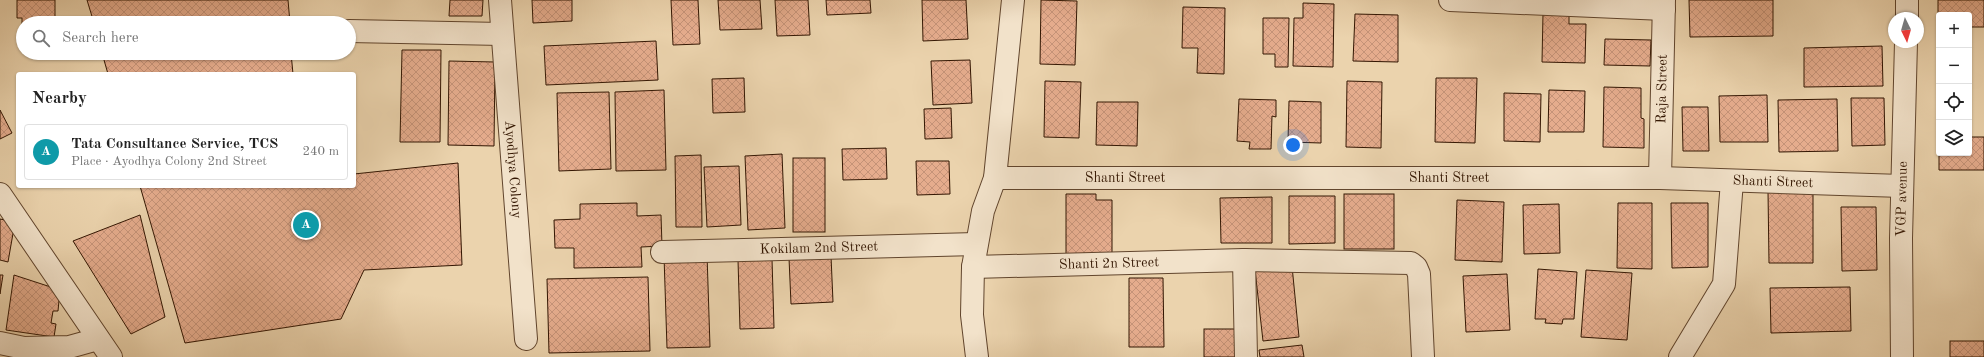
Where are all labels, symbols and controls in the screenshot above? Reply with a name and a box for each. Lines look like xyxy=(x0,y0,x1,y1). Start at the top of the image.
north arrow xyxy=(1888,12,1924,48)
map controls xyxy=(1936,12,1972,156)
button: + xyxy=(1936,12,1972,48)
search box xyxy=(16,16,356,60)
icon: search xyxy=(30,27,52,49)
text: Search here xyxy=(62,31,139,46)
button: − xyxy=(1936,48,1972,84)
street label: Raja Street xyxy=(1654,54,1670,124)
button: locate xyxy=(1936,84,1972,120)
text: Nearby xyxy=(32,90,87,107)
street label: Ayodhya Colony xyxy=(502,120,524,220)
button: layers xyxy=(1936,120,1972,156)
your location xyxy=(1283,135,1303,155)
text: Tata Consultance Service, TCS xyxy=(71,137,278,152)
text: A xyxy=(41,145,51,158)
text: 240 m xyxy=(302,145,339,158)
text: Place · Ayodhya Colony 2nd Street xyxy=(71,155,267,168)
street label: VGP avenue xyxy=(1894,161,1910,237)
street label: Shanti Street xyxy=(1085,171,1165,185)
street label: Shanti Street xyxy=(1409,171,1489,185)
street label: Shanti Street xyxy=(1732,173,1814,190)
pin: A xyxy=(293,210,319,240)
street label: Kokilam 2nd Street xyxy=(760,239,878,257)
street label: Shanti 2n Street xyxy=(1059,255,1159,272)

